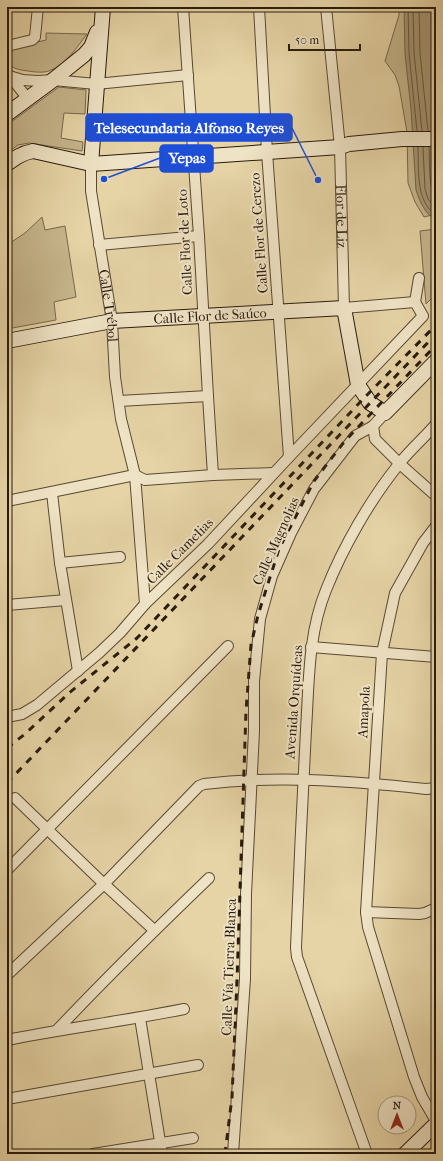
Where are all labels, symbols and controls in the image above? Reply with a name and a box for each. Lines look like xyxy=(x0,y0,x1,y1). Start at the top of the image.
scale bar xyxy=(289,26,360,52)
text: 50 m xyxy=(295,33,319,47)
callout: Telesecundaria Alfonso Reyes xyxy=(86,114,292,141)
text: Telesecundaria Alfonso Reyes xyxy=(93,119,284,137)
callout: Yepas xyxy=(160,145,213,172)
text: Yepas xyxy=(168,149,206,167)
street label: Calle Flor de Cerezo xyxy=(246,172,272,294)
street label: Flor de Liz xyxy=(332,184,351,248)
street label: Calle Flor de Loto xyxy=(174,189,196,295)
street label: Calle Trébol xyxy=(95,268,122,342)
street label: Calle Flor de Saúco xyxy=(153,304,267,327)
street label: Calle Magnolias xyxy=(249,494,303,588)
street label: Calle Camelias xyxy=(143,514,217,588)
street label: Avenida Orquídeas xyxy=(281,644,306,761)
street label: Amapola xyxy=(354,685,374,739)
street label: Calle Vía Tierra Blanca xyxy=(218,897,240,1036)
north arrow xyxy=(377,1095,417,1135)
text: N xyxy=(393,1099,402,1112)

